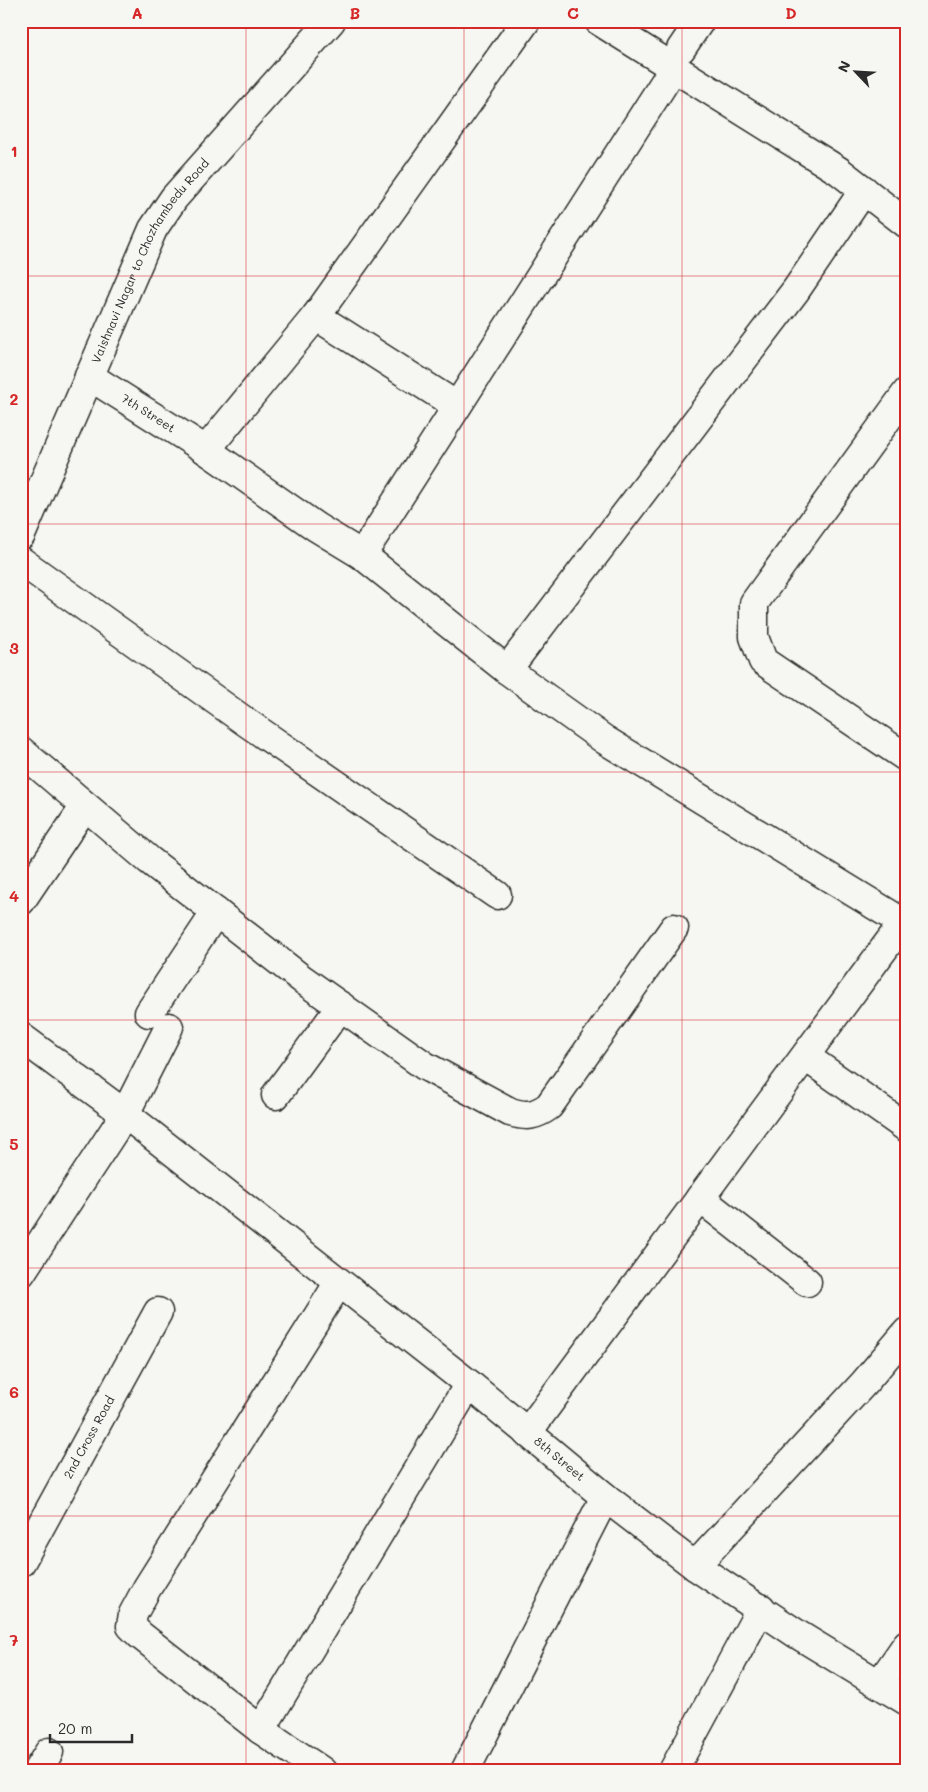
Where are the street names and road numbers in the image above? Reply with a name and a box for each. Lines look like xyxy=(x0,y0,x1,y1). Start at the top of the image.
street label: Vaishnavi Nagar to Chozhambedu Road xyxy=(87,155,212,365)
street label: 7th Street xyxy=(119,390,179,436)
street label: 2nd Cross Road xyxy=(59,1392,118,1481)
street label: 8th Street xyxy=(531,1432,589,1484)

